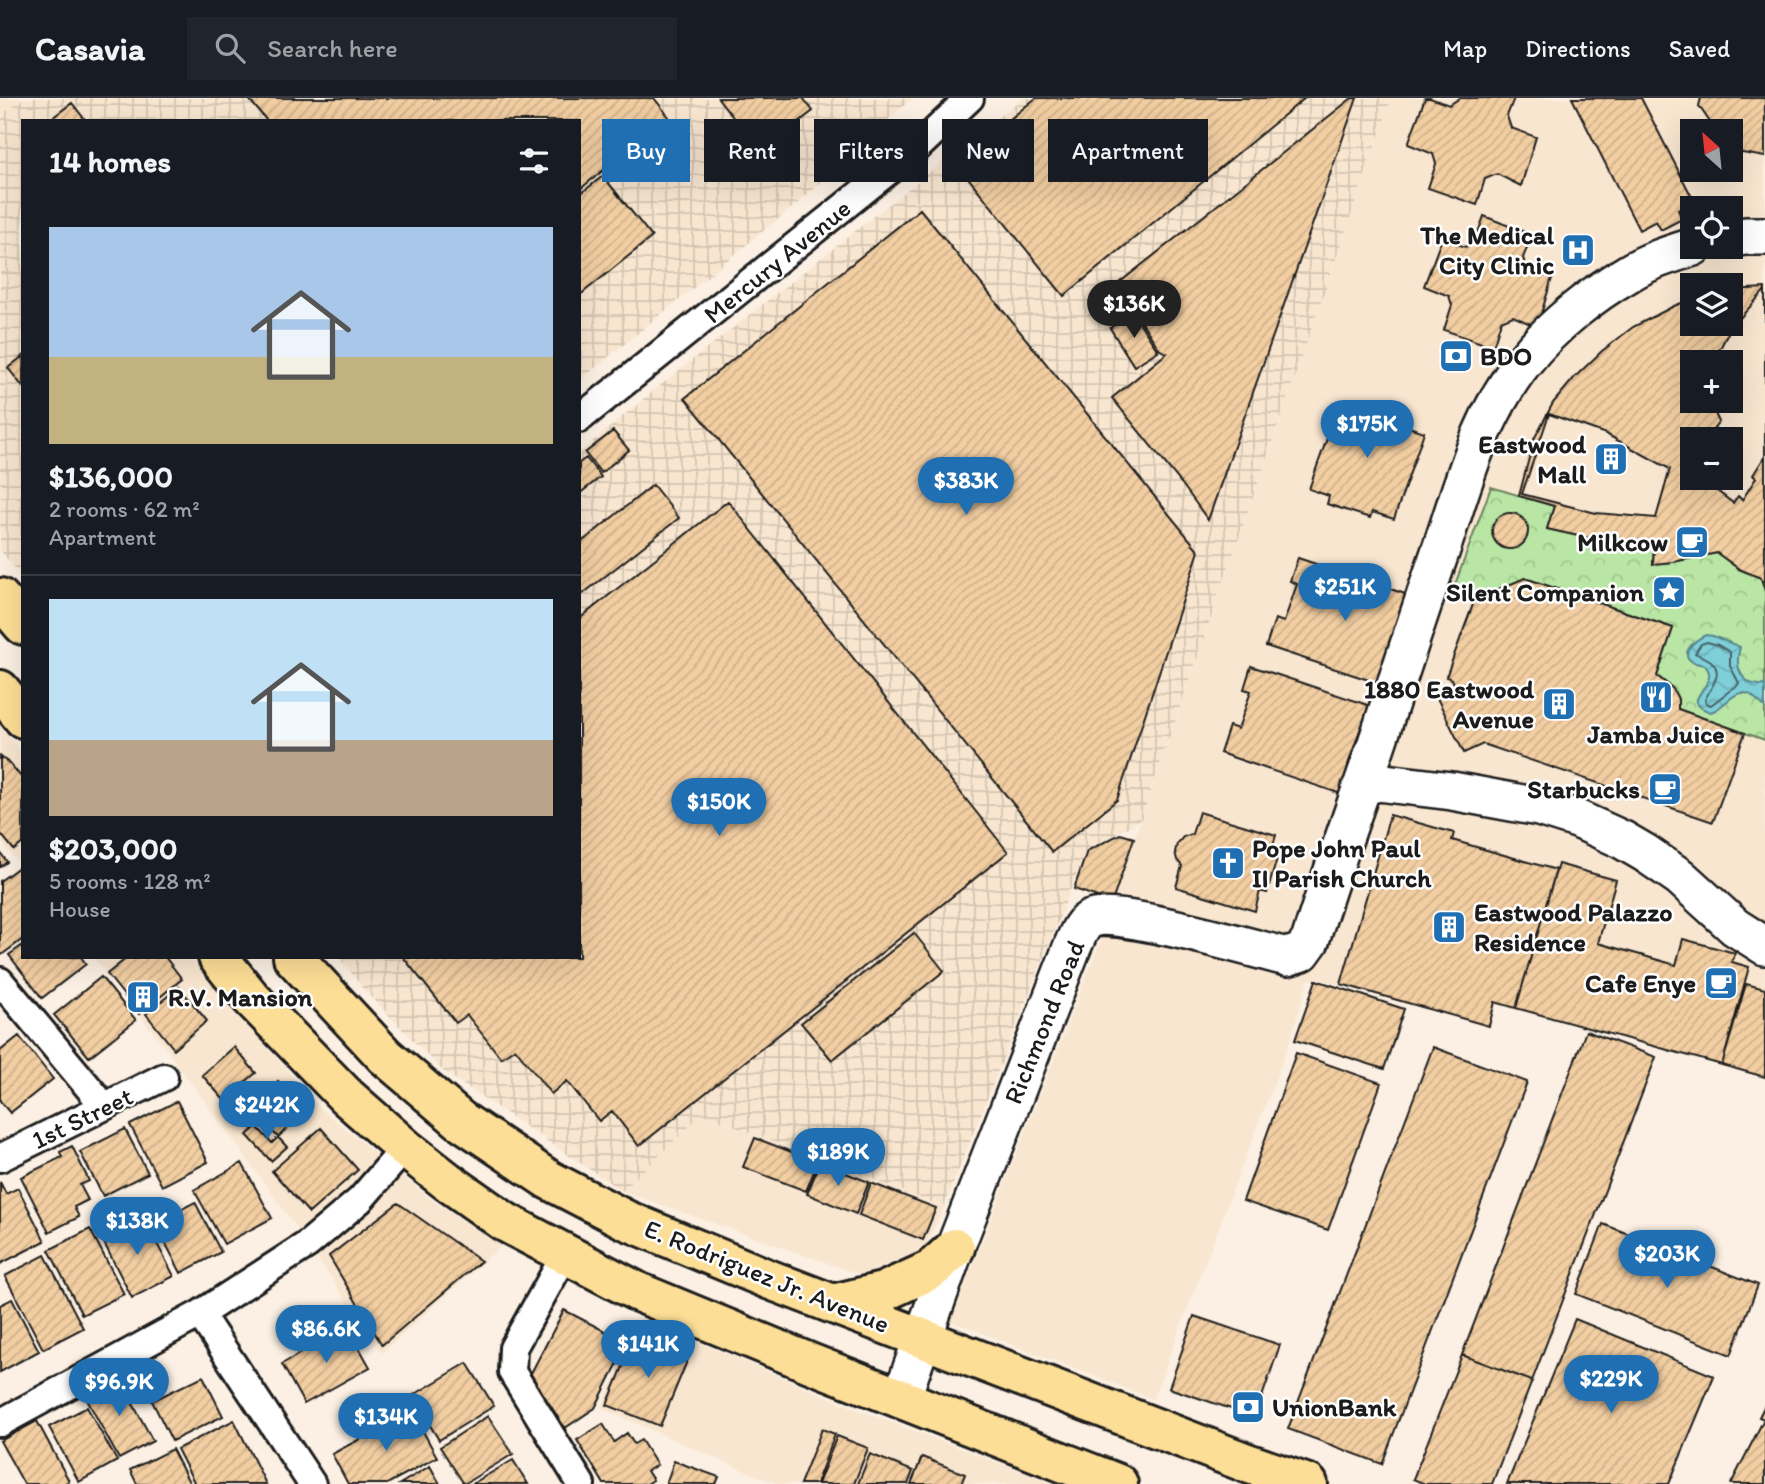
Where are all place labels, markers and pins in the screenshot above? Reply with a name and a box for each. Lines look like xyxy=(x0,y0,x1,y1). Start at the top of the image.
place label: The Medical City Clinic xyxy=(1419,219,1555,281)
hospital icon: The Medical City Clinic xyxy=(1559,231,1597,269)
pin: $136K xyxy=(1085,280,1183,340)
bank icon: BDO xyxy=(1437,337,1475,375)
place label: BDO xyxy=(1480,340,1532,372)
pin: $175K xyxy=(1318,400,1416,460)
place label: Eastwood Mall xyxy=(1478,428,1587,490)
building icon: Eastwood Mall xyxy=(1592,440,1630,478)
pin: $383K xyxy=(917,458,1015,517)
cafe icon: Milkcow xyxy=(1673,523,1711,561)
place label: Milkcow xyxy=(1577,526,1668,558)
pin: $251K xyxy=(1296,564,1394,623)
place icon: Silent Companion xyxy=(1650,573,1688,611)
place label: Silent Companion xyxy=(1446,576,1644,608)
place label: 1880 Eastwood Avenue xyxy=(1364,673,1535,735)
restaurant icon: Jamba Juice xyxy=(1637,678,1675,716)
building icon: 1880 Eastwood Avenue xyxy=(1540,685,1578,723)
place label: Jamba Juice xyxy=(1586,718,1725,750)
cafe icon: Starbucks xyxy=(1646,770,1684,808)
place label: Starbucks xyxy=(1527,773,1640,805)
pin: $150K xyxy=(670,778,768,838)
place label: Pope John Paul II Parish Church xyxy=(1252,832,1432,894)
church icon: Pope John Paul II Parish Church xyxy=(1209,844,1247,882)
place label: Eastwood Palazzo Residence xyxy=(1474,896,1673,958)
building icon: Eastwood Palazzo Residence xyxy=(1430,908,1468,946)
cafe icon: Cafe Enye xyxy=(1702,964,1740,1002)
place label: Cafe Enye xyxy=(1585,967,1696,999)
building icon: R.V. Mansion xyxy=(124,978,162,1016)
place label: R.V. Mansion xyxy=(168,981,313,1013)
pin: $242K xyxy=(218,1082,316,1141)
pin: $189K xyxy=(789,1128,887,1188)
pin: $138K xyxy=(88,1198,186,1257)
pin: $203K xyxy=(1618,1230,1716,1290)
pin: $86.6K xyxy=(269,1306,383,1365)
pin: $141K xyxy=(599,1320,697,1380)
pin: $229K xyxy=(1562,1356,1660,1415)
pin: $96.9K xyxy=(62,1358,176,1418)
bank icon: UnionBank xyxy=(1229,1388,1267,1426)
place label: UnionBank xyxy=(1272,1391,1397,1423)
pin: $134K xyxy=(337,1394,435,1453)

